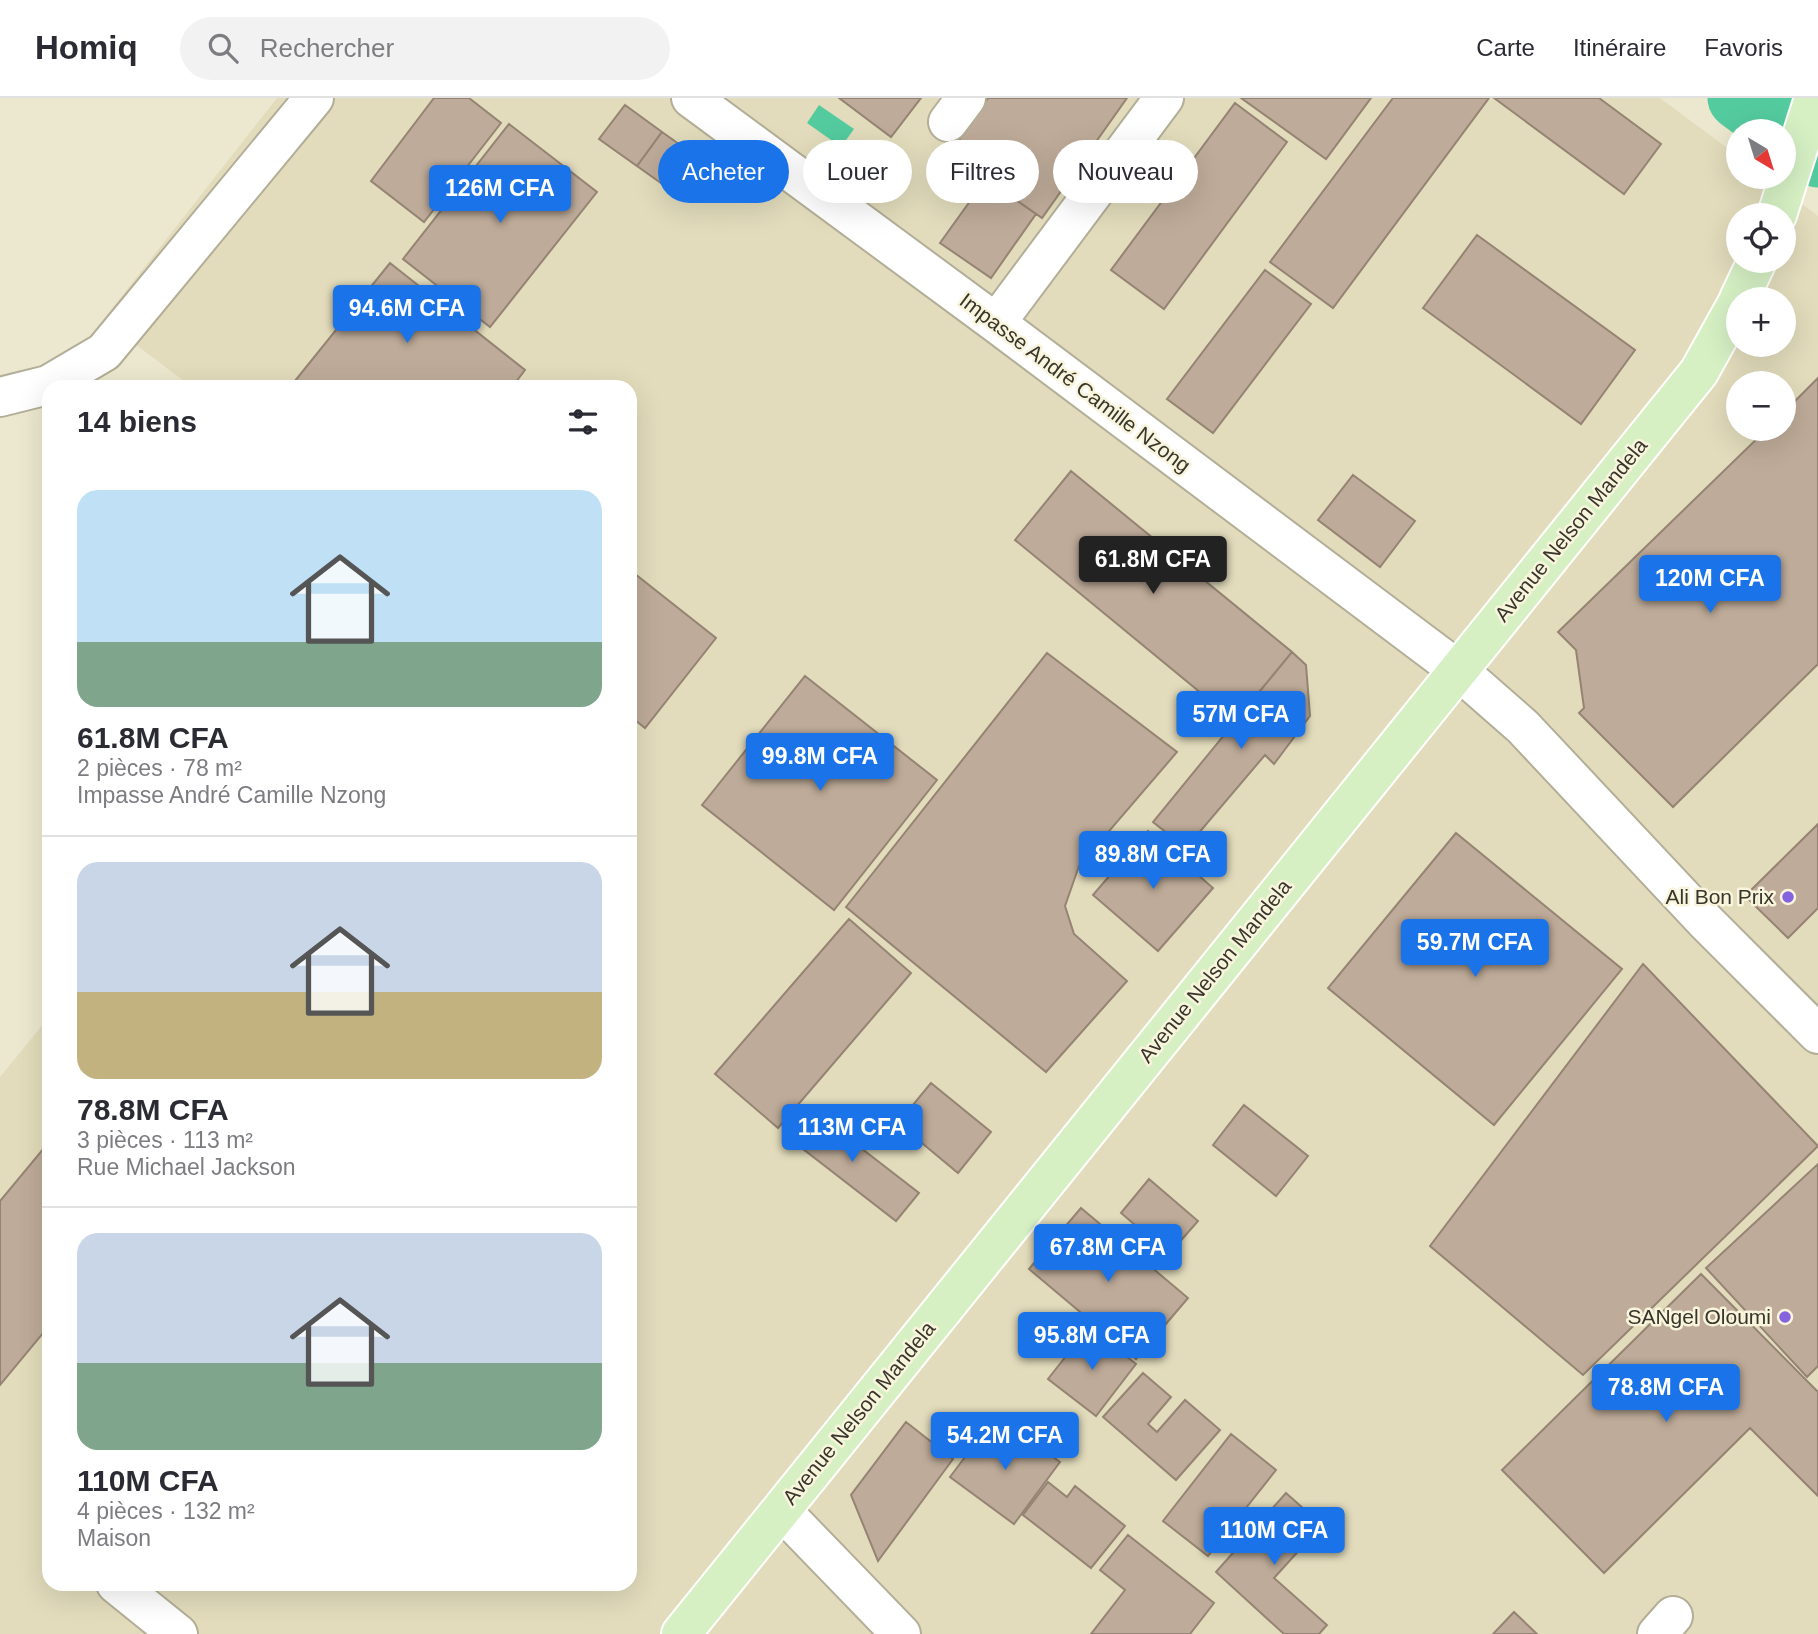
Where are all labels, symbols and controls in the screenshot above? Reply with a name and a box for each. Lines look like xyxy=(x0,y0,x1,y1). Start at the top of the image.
search box xyxy=(180,17,670,80)
text: Homiq xyxy=(35,29,138,66)
icon: search xyxy=(204,29,242,67)
text: Rechercher xyxy=(260,33,394,63)
text: Carte xyxy=(1476,34,1535,61)
text: Itinéraire xyxy=(1573,34,1666,61)
text: Favoris xyxy=(1704,34,1783,61)
north arrow xyxy=(1726,119,1796,189)
map controls xyxy=(1726,119,1796,441)
chip: Acheter xyxy=(658,140,789,203)
chip: Louer xyxy=(803,140,912,203)
chip: Filtres xyxy=(926,140,1039,203)
chip: Nouveau xyxy=(1053,140,1198,203)
pin: 126M CFA xyxy=(428,166,572,225)
text: 126M CFA xyxy=(445,175,555,201)
button: locate xyxy=(1726,203,1796,273)
pin: 94.6M CFA xyxy=(327,286,487,345)
button: + xyxy=(1726,287,1796,357)
street label: Impasse André Camille Nzong xyxy=(956,288,1195,477)
text: 94.6M CFA xyxy=(349,295,465,321)
button: − xyxy=(1726,371,1796,441)
icon: filters xyxy=(564,403,602,441)
text: 14 biens xyxy=(77,405,197,438)
street label: Avenue Nelson Mandela xyxy=(1490,433,1652,626)
icon: home xyxy=(277,536,403,662)
pin: 61.8M CFA xyxy=(1073,536,1233,596)
text: 61.8M CFA xyxy=(1095,546,1211,572)
pin: 120M CFA xyxy=(1638,556,1782,615)
text: 120M CFA xyxy=(1655,565,1765,591)
pin: 57M CFA xyxy=(1176,692,1306,751)
text: 57M CFA xyxy=(1192,701,1290,727)
text: 61.8M CFA xyxy=(77,721,229,754)
pin: 99.8M CFA xyxy=(740,734,900,793)
text: 99.8M CFA xyxy=(762,743,878,769)
text: 2 pièces · 78 m² xyxy=(77,755,242,781)
text: Impasse André Camille Nzong xyxy=(77,782,386,808)
pin: 89.8M CFA xyxy=(1073,832,1233,891)
text: 89.8M CFA xyxy=(1095,841,1211,867)
street label: Avenue Nelson Mandela xyxy=(1134,874,1296,1067)
place label: Ali Bon Prix xyxy=(1665,885,1774,908)
marker: Ali Bon Prix xyxy=(1780,889,1796,905)
icon: home xyxy=(277,908,403,1034)
pin: 59.7M CFA xyxy=(1395,920,1555,979)
text: 59.7M CFA xyxy=(1417,929,1533,955)
text: 78.8M CFA xyxy=(77,1093,229,1126)
pin: 113M CFA xyxy=(780,1104,924,1164)
text: 113M CFA xyxy=(798,1114,906,1140)
text: 3 pièces · 113 m² xyxy=(77,1127,253,1153)
text: Rue Michael Jackson xyxy=(77,1154,296,1180)
pin: 67.8M CFA xyxy=(1028,1224,1188,1284)
text: 67.8M CFA xyxy=(1050,1234,1166,1260)
icon: home xyxy=(277,1279,403,1405)
place label: SANgel Oloumi xyxy=(1627,1305,1771,1328)
marker: SANgel Oloumi xyxy=(1777,1309,1793,1325)
pin: 95.8M CFA xyxy=(1012,1312,1172,1372)
street label: Avenue Nelson Mandela xyxy=(778,1316,940,1509)
text: 95.8M CFA xyxy=(1034,1322,1150,1348)
pin: 78.8M CFA xyxy=(1586,1364,1746,1424)
text: 78.8M CFA xyxy=(1608,1374,1724,1400)
pin: 54.2M CFA xyxy=(925,1412,1085,1472)
text: 54.2M CFA xyxy=(947,1422,1063,1448)
text: 110M CFA xyxy=(77,1464,219,1497)
text: 4 pièces · 132 m² xyxy=(77,1498,255,1524)
pin: 110M CFA xyxy=(1202,1508,1346,1567)
text: 110M CFA xyxy=(1220,1517,1328,1543)
text: Maison xyxy=(77,1525,151,1551)

